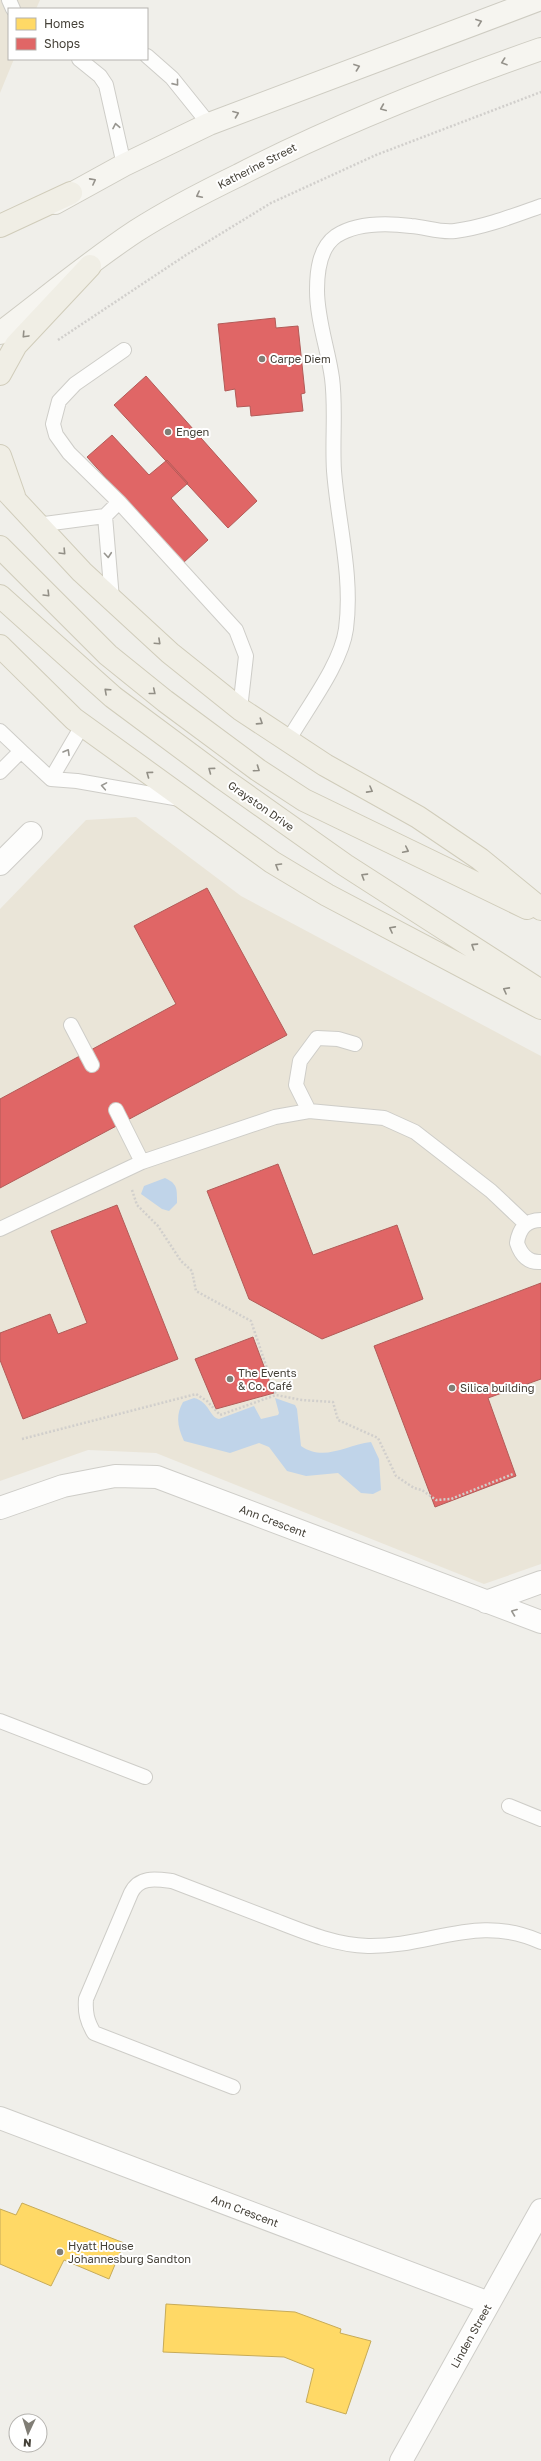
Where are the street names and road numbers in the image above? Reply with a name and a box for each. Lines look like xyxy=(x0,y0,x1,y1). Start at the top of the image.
street label: Katherine Street xyxy=(215,140,298,191)
street label: Grayston Drive xyxy=(226,778,297,833)
street label: Ann Crescent xyxy=(238,1502,309,1539)
street label: Ann Crescent xyxy=(210,2192,281,2229)
street label: Linden Street xyxy=(448,2301,494,2370)

